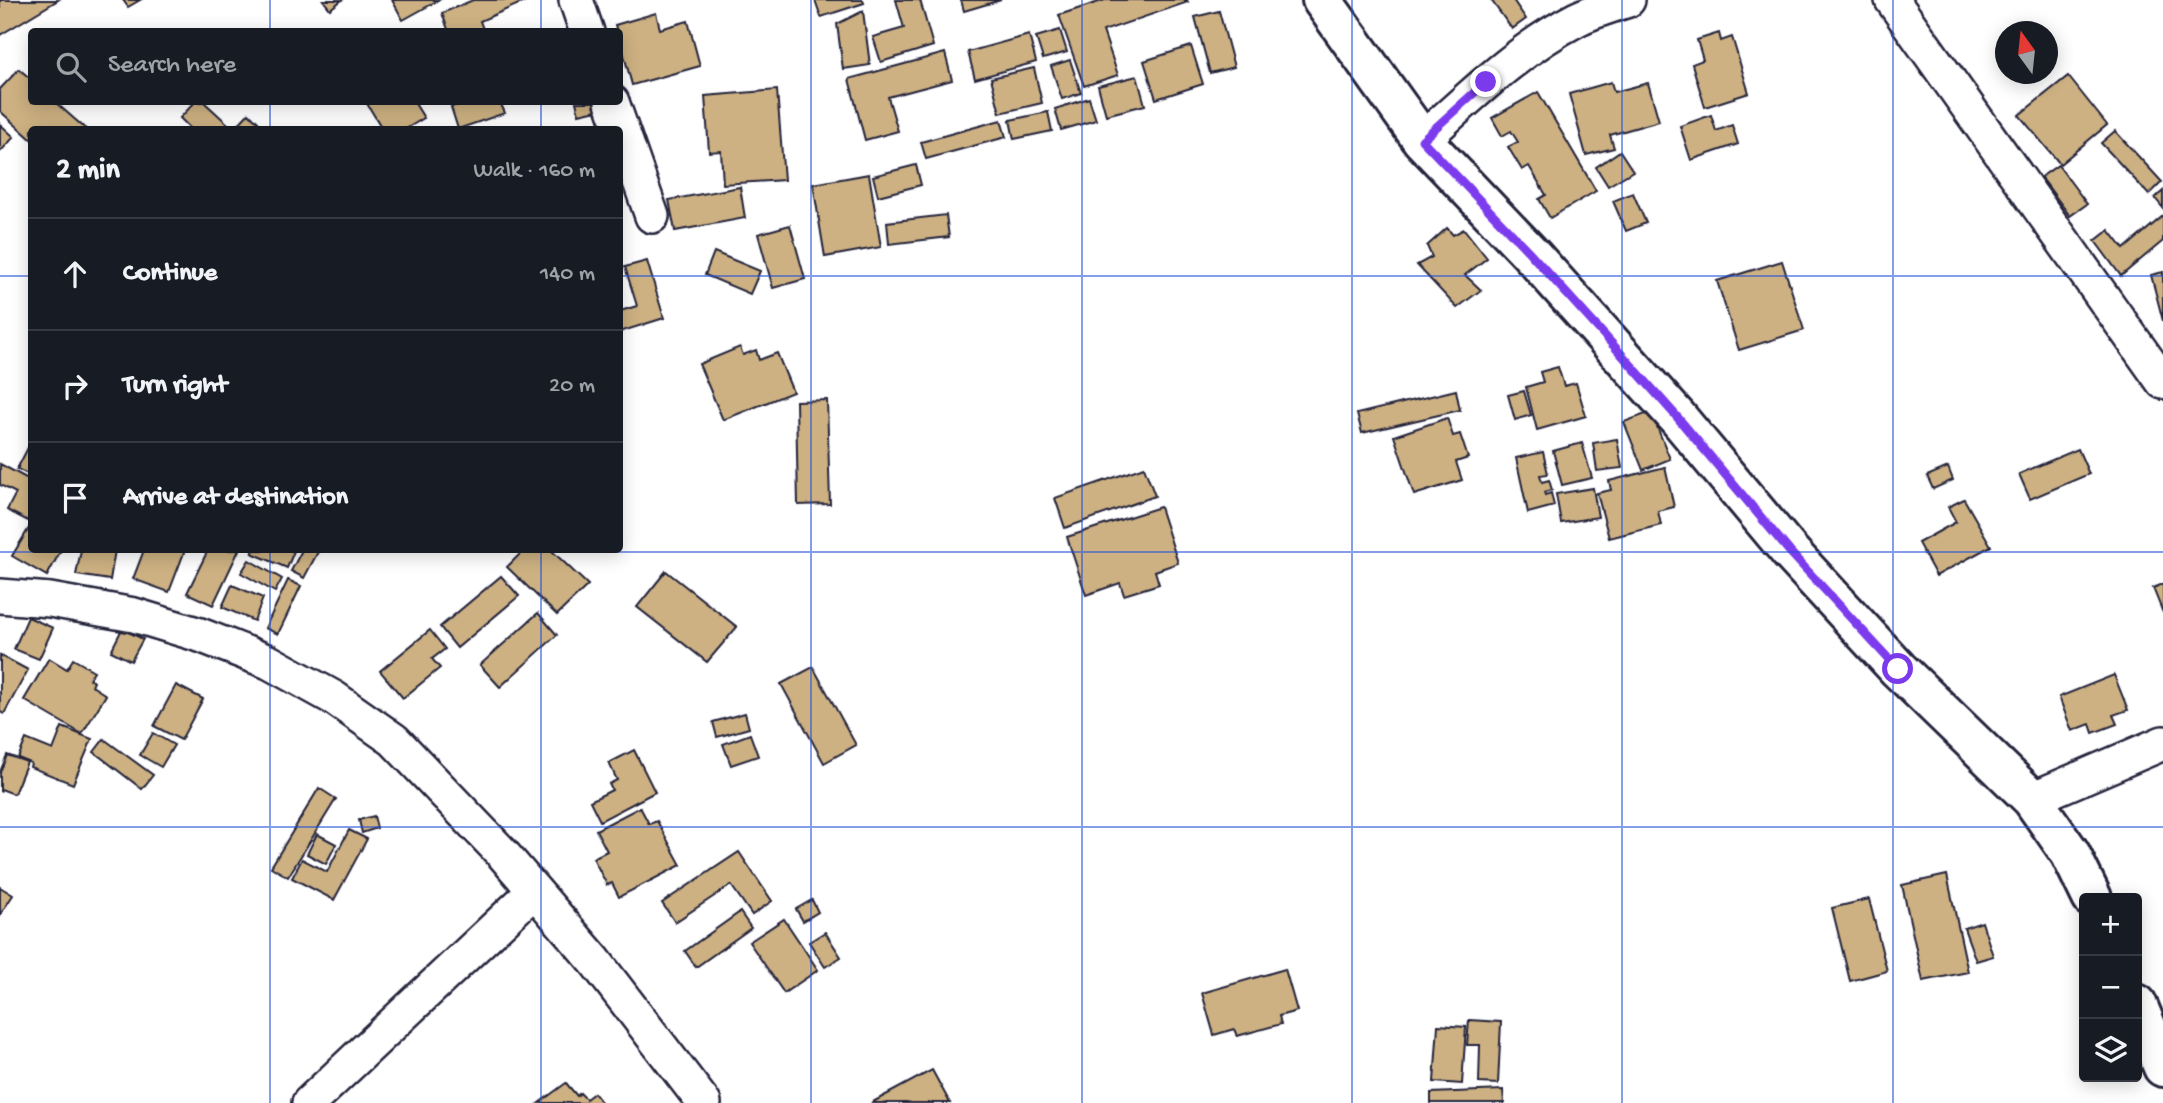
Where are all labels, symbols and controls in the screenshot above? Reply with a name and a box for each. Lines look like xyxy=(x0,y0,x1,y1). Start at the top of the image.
north arrow xyxy=(1995,21,2058,84)
search box xyxy=(28,28,623,105)
icon: search xyxy=(52,48,90,86)
text: Search here xyxy=(108,51,236,82)
route end xyxy=(1470,66,1501,97)
text: 2 min xyxy=(56,154,120,189)
text: Walk · 160 m xyxy=(473,158,595,185)
icon: ahead xyxy=(56,255,94,293)
text: Continue xyxy=(123,259,217,290)
text: 140 m xyxy=(540,261,595,288)
icon: right xyxy=(56,367,94,405)
text: Turn right xyxy=(123,371,227,402)
text: 20 m xyxy=(549,373,595,400)
icon: arrive xyxy=(56,479,94,517)
text: Arrive at destination xyxy=(123,483,348,514)
route start xyxy=(1882,653,1913,684)
map controls xyxy=(2079,893,2142,1082)
button: + xyxy=(2079,893,2142,956)
button: − xyxy=(2079,956,2142,1019)
button: layers xyxy=(2079,1019,2142,1082)

